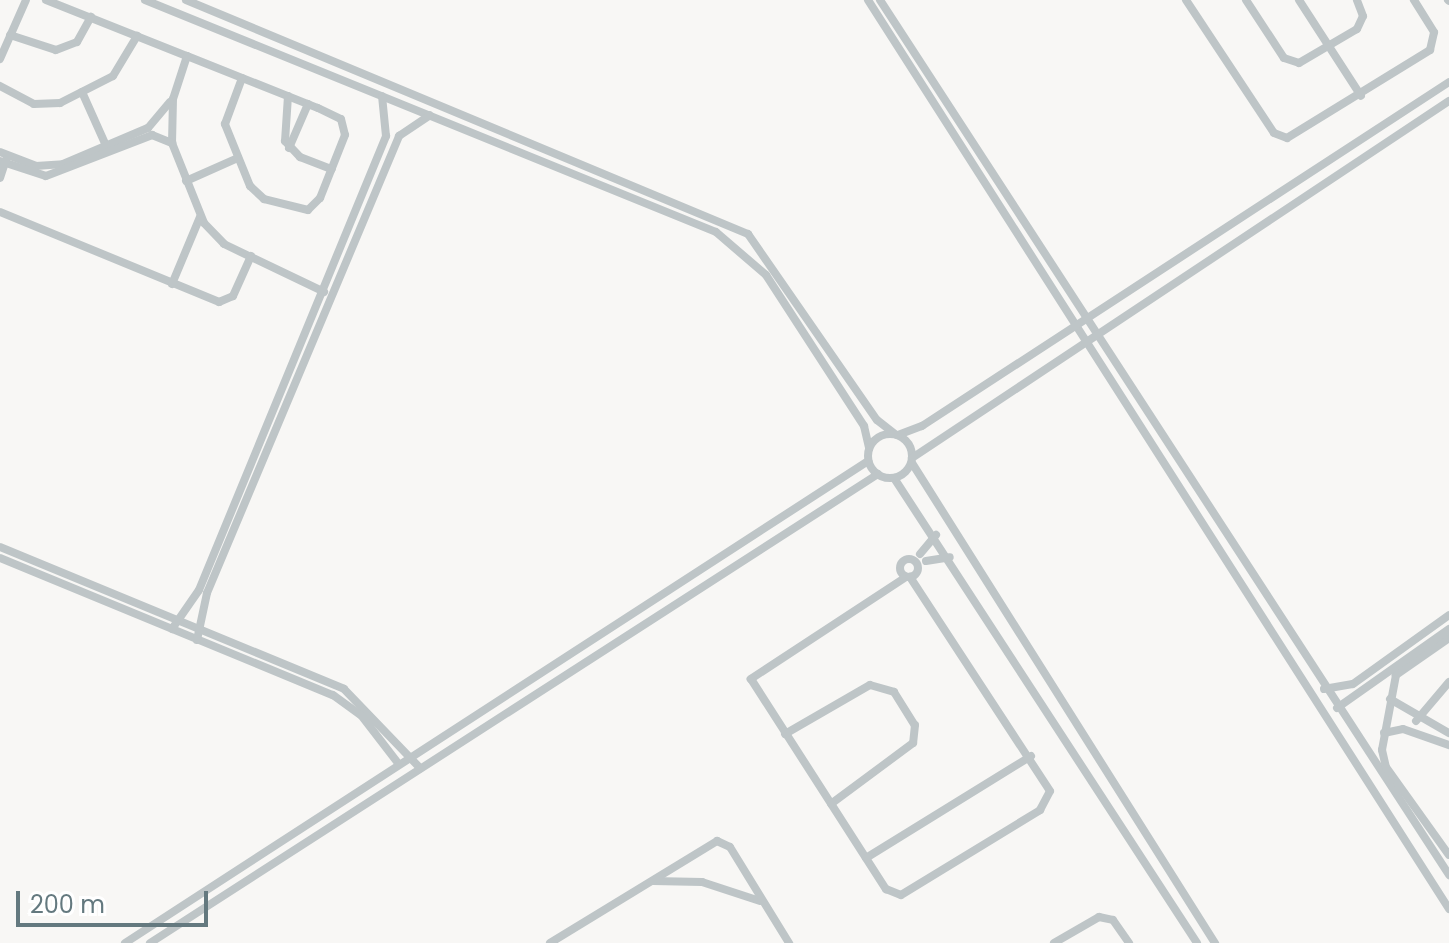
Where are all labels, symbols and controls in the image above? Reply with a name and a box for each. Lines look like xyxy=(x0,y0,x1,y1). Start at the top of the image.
scale bar xyxy=(20,875,212,925)
text: 200 m xyxy=(30,888,105,921)

